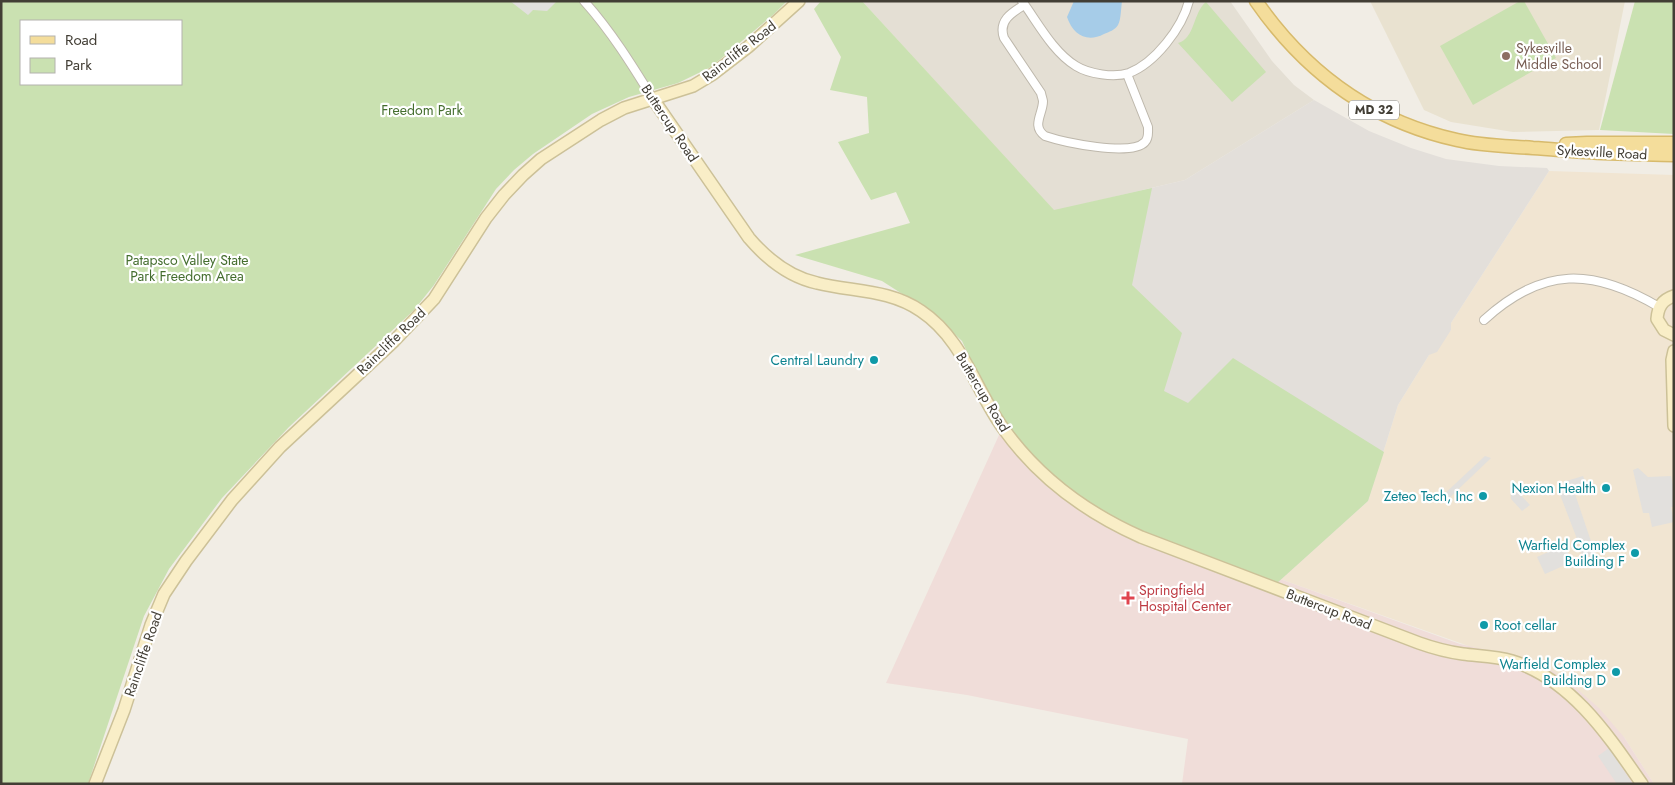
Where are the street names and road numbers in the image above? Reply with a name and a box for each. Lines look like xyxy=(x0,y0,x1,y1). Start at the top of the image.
street label: Raincliffe Road xyxy=(698,16,780,86)
street label: Buttercup Road xyxy=(637,80,703,166)
road number: MD 32 xyxy=(1349,100,1399,120)
street label: Sykesville Road xyxy=(1556,140,1648,164)
street label: Raincliffe Road xyxy=(352,303,430,379)
street label: Buttercup Road xyxy=(951,348,1015,436)
street label: Buttercup Road xyxy=(1283,584,1375,634)
street label: Raincliffe Road xyxy=(119,609,167,699)

